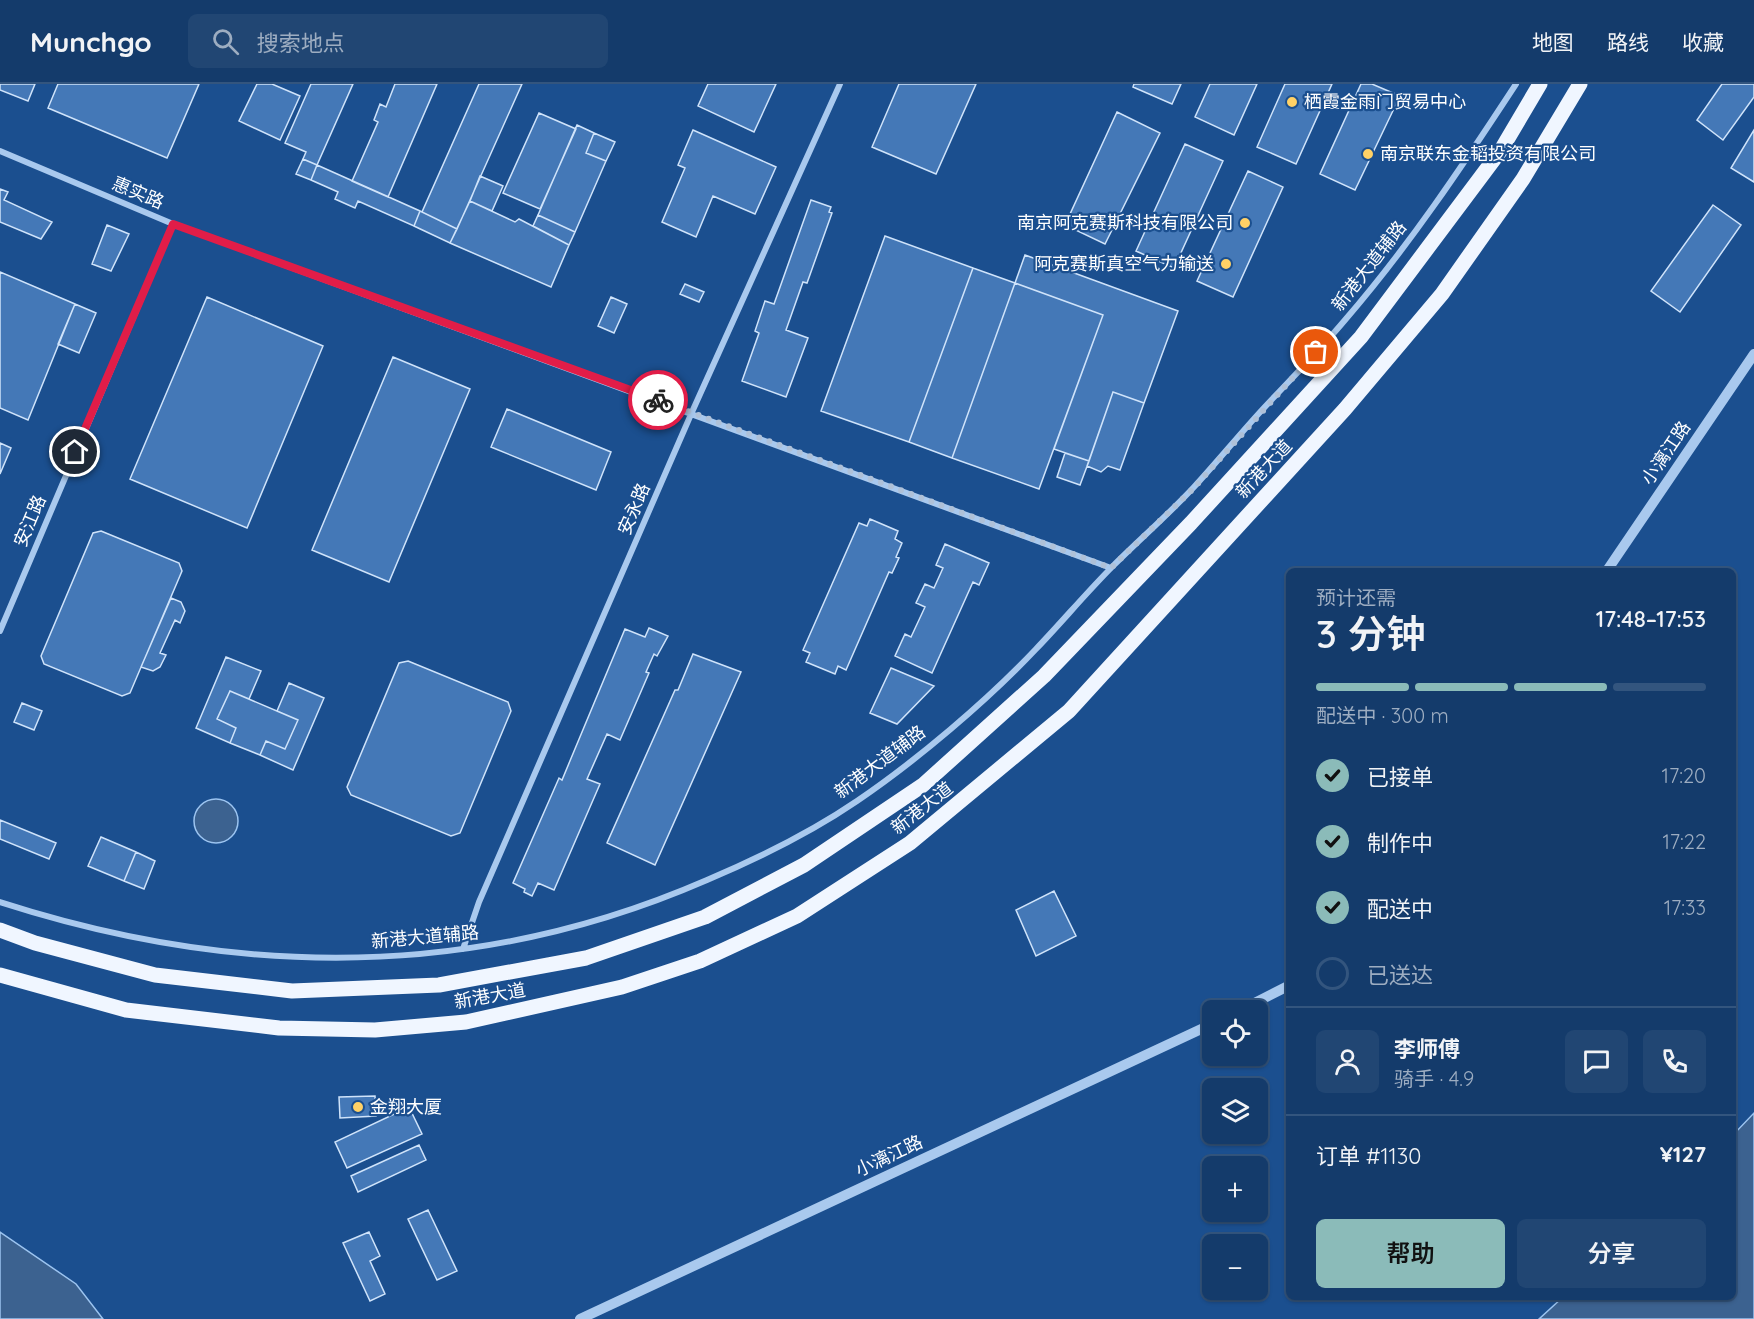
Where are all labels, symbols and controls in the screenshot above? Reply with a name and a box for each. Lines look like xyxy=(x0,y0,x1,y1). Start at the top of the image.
search box xyxy=(188,14,608,68)
text: Munchgo xyxy=(30,24,152,59)
icon: search xyxy=(209,25,242,58)
text: 搜索地点 xyxy=(257,29,345,57)
text: 地图 xyxy=(1532,29,1574,55)
text: 路线 xyxy=(1607,29,1649,55)
text: 收藏 xyxy=(1682,29,1724,55)
place label: 栖霞金雨门贸易中心 xyxy=(1304,90,1466,113)
marker: 栖霞金雨门贸易中心 xyxy=(1285,95,1299,109)
place label: 南京联东金韬投资有限公司 xyxy=(1380,142,1596,165)
marker: 南京联东金韬投资有限公司 xyxy=(1361,147,1375,161)
street label: 惠实路 xyxy=(109,171,168,214)
place label: 南京阿克赛斯科技有限公司 xyxy=(1017,211,1233,234)
marker: 南京阿克赛斯科技有限公司 xyxy=(1238,216,1252,230)
street label: 新港大道辅路 xyxy=(1326,216,1411,315)
place label: 阿克赛斯真空气力输送 xyxy=(1034,252,1214,275)
marker: 阿克赛斯真空气力输送 xyxy=(1219,257,1233,271)
pin xyxy=(1290,326,1341,377)
icon: bag xyxy=(1299,335,1332,368)
courier xyxy=(628,370,688,430)
icon: bike xyxy=(642,384,675,417)
street label: 小漓江路 xyxy=(1636,416,1695,489)
pin xyxy=(49,426,100,477)
street label: 新港大道 xyxy=(1231,434,1297,503)
icon: home xyxy=(58,435,91,468)
street label: 安永路 xyxy=(612,479,655,538)
street label: 安江路 xyxy=(8,491,51,550)
text: 预计还需 xyxy=(1316,585,1396,610)
text: 17:48–17:53 xyxy=(1596,605,1706,633)
text: 3 分钟 xyxy=(1316,609,1426,658)
text: 配送中 · 300 m xyxy=(1316,703,1449,728)
street label: 新港大道辅路 xyxy=(830,720,930,803)
icon: check xyxy=(1316,759,1349,792)
text: 已接单 xyxy=(1367,763,1433,791)
text: 17:20 xyxy=(1662,763,1706,788)
street label: 新港大道 xyxy=(886,776,957,839)
icon: check xyxy=(1316,825,1349,858)
text: 制作中 xyxy=(1367,829,1433,857)
text: 17:22 xyxy=(1662,829,1706,854)
icon: check xyxy=(1316,891,1349,924)
text: 配送中 xyxy=(1367,895,1433,923)
text: 17:33 xyxy=(1664,895,1706,920)
street label: 新港大道辅路 xyxy=(370,920,480,953)
text: 已送达 xyxy=(1367,961,1433,989)
street label: 新港大道 xyxy=(452,978,527,1013)
map controls xyxy=(1202,1000,1268,1300)
button: locate xyxy=(1202,1000,1268,1066)
button: person xyxy=(1316,1030,1379,1093)
button: chat xyxy=(1565,1030,1628,1093)
button: phone xyxy=(1643,1030,1706,1093)
text: 李师傅 xyxy=(1394,1035,1460,1063)
text: 骑手 · 4.9 xyxy=(1394,1066,1474,1091)
button: layers xyxy=(1202,1078,1268,1144)
place label: 金翔大厦 xyxy=(370,1095,442,1118)
marker: 金翔大厦 xyxy=(351,1100,365,1114)
street label: 小漓江路 xyxy=(851,1130,926,1181)
text: ¥127 xyxy=(1660,1140,1706,1168)
text: 订单 #1130 xyxy=(1316,1142,1421,1170)
button: + xyxy=(1202,1156,1268,1222)
button: 帮助 xyxy=(1316,1219,1505,1288)
button: 分享 xyxy=(1517,1219,1706,1288)
button: − xyxy=(1202,1234,1268,1300)

